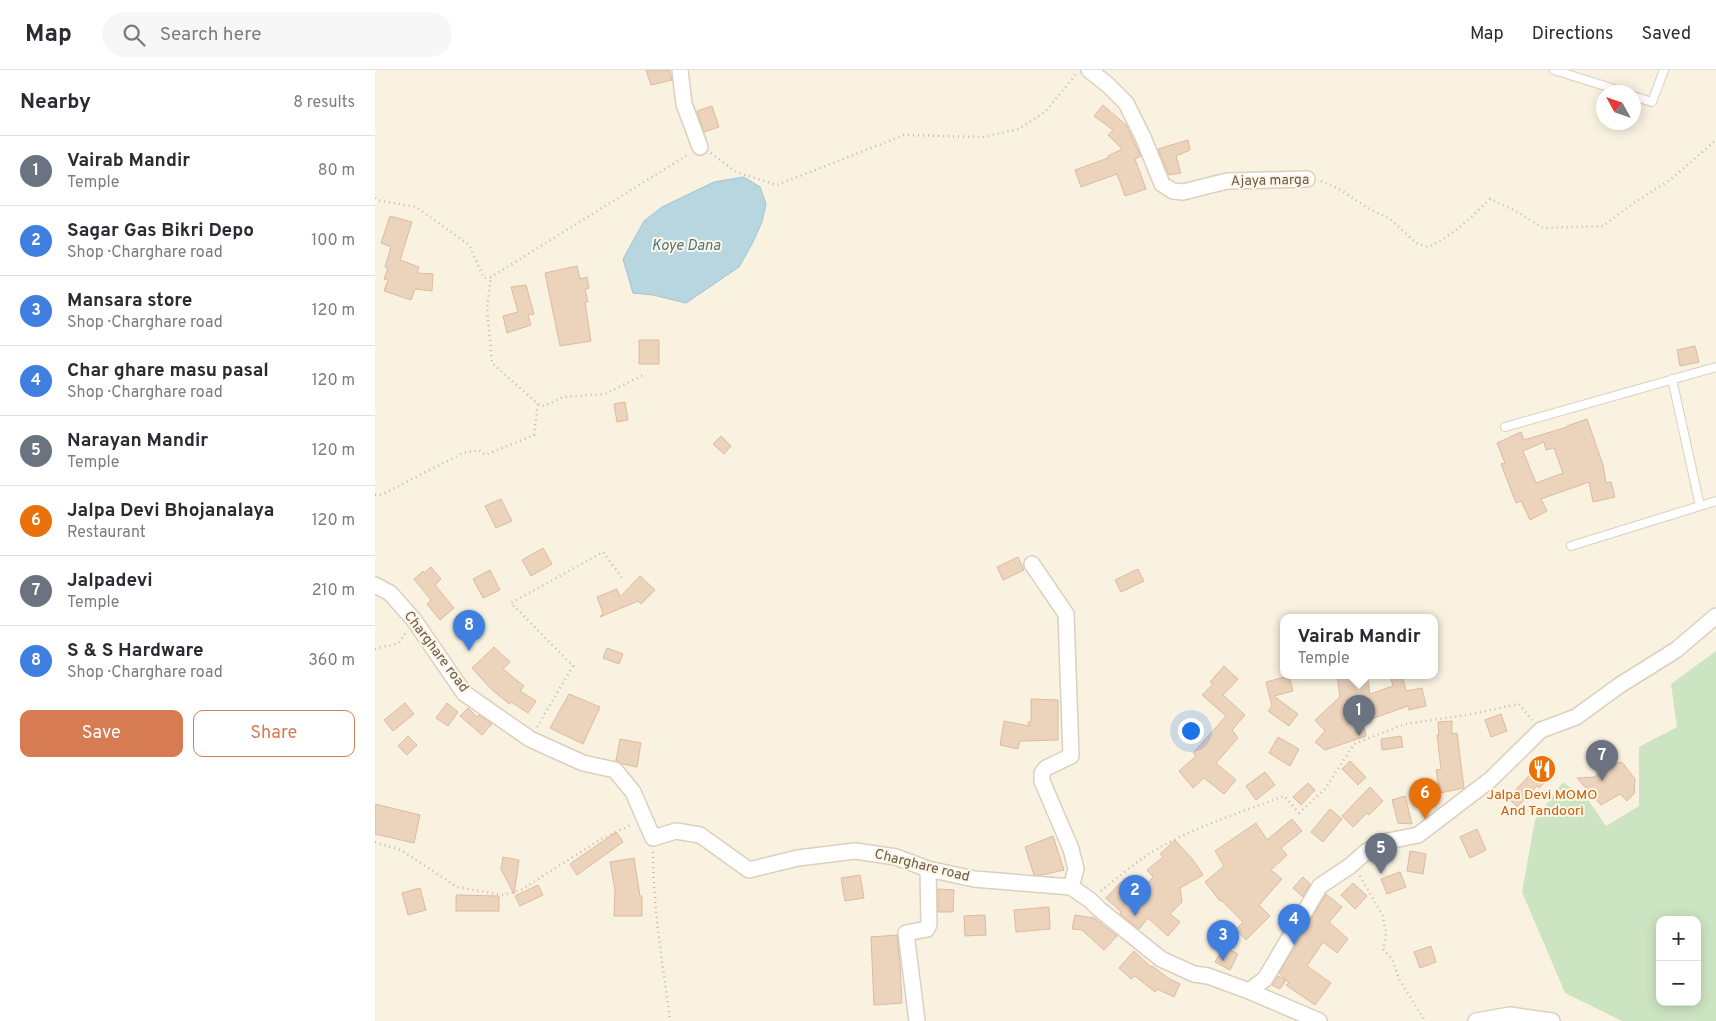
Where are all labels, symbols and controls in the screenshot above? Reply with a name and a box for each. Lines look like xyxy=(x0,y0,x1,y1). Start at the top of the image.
search box xyxy=(102,12,452,57)
text: Map xyxy=(25,20,72,50)
icon: search xyxy=(120,21,148,49)
text: Search here xyxy=(160,23,261,47)
text: Map xyxy=(1470,23,1504,46)
text: Directions xyxy=(1532,23,1614,46)
text: Saved xyxy=(1642,23,1691,46)
north arrow xyxy=(1596,85,1641,130)
text: Nearby xyxy=(20,89,91,116)
text: 8 results xyxy=(293,93,355,113)
text: Vairab Mandir xyxy=(67,149,190,173)
text: 1 xyxy=(33,161,39,181)
text: 80 m xyxy=(318,161,355,181)
street label: Ajaya marga xyxy=(1230,172,1310,190)
text: Temple xyxy=(67,173,119,193)
text: Sagar Gas Bikri Depo xyxy=(67,219,254,243)
text: 2 xyxy=(31,231,41,251)
text: 100 m xyxy=(311,231,355,251)
water label: Koye Dana xyxy=(652,237,721,256)
text: Shop · Charghare road xyxy=(67,243,223,263)
text: Mansara store xyxy=(67,289,192,313)
text: 3 xyxy=(31,301,41,321)
text: 120 m xyxy=(312,301,355,321)
text: Shop · Charghare road xyxy=(67,313,223,333)
text: Char ghare masu pasal xyxy=(67,359,269,383)
text: 4 xyxy=(31,371,41,391)
text: 120 m xyxy=(312,371,355,391)
text: Shop · Charghare road xyxy=(67,383,223,403)
text: Narayan Mandir xyxy=(67,429,208,453)
text: 5 xyxy=(31,441,41,461)
text: 120 m xyxy=(312,441,355,461)
text: Temple xyxy=(67,453,119,473)
text: Jalpa Devi Bhojanalaya xyxy=(67,499,274,523)
text: 6 xyxy=(31,511,41,531)
text: 120 m xyxy=(312,511,355,531)
text: Restaurant xyxy=(67,523,146,543)
text: Jalpadevi xyxy=(67,569,153,593)
text: 7 xyxy=(32,581,40,601)
text: 210 m xyxy=(312,581,355,601)
text: Temple xyxy=(67,593,119,613)
street label: Charghare road xyxy=(400,608,472,696)
pin: 8 xyxy=(453,610,485,651)
popup xyxy=(1280,614,1438,679)
text: Vairab Mandir xyxy=(1297,625,1421,649)
text: S & S Hardware xyxy=(67,639,204,663)
text: Temple xyxy=(1297,649,1350,669)
text: 8 xyxy=(31,651,41,671)
text: 360 m xyxy=(308,651,355,671)
text: Shop · Charghare road xyxy=(67,663,223,683)
pin: 1 xyxy=(1343,695,1375,736)
button: Save xyxy=(20,710,183,757)
button: Share xyxy=(193,710,355,757)
your location xyxy=(1178,718,1204,744)
pin: 7 xyxy=(1586,740,1618,781)
restaurant icon: Jalpa Devi MOMO And Tandoori xyxy=(1527,754,1557,784)
pin: 6 xyxy=(1409,778,1441,819)
place label: Jalpa Devi MOMO And Tandoori xyxy=(1487,787,1597,820)
pin: 5 xyxy=(1365,833,1397,874)
street label: Charghare road xyxy=(873,846,971,886)
pin: 2 xyxy=(1119,875,1151,916)
pin: 4 xyxy=(1278,904,1310,945)
map controls xyxy=(1656,916,1701,1006)
button: + xyxy=(1656,916,1701,961)
pin: 3 xyxy=(1207,920,1239,961)
button: − xyxy=(1656,961,1701,1006)

